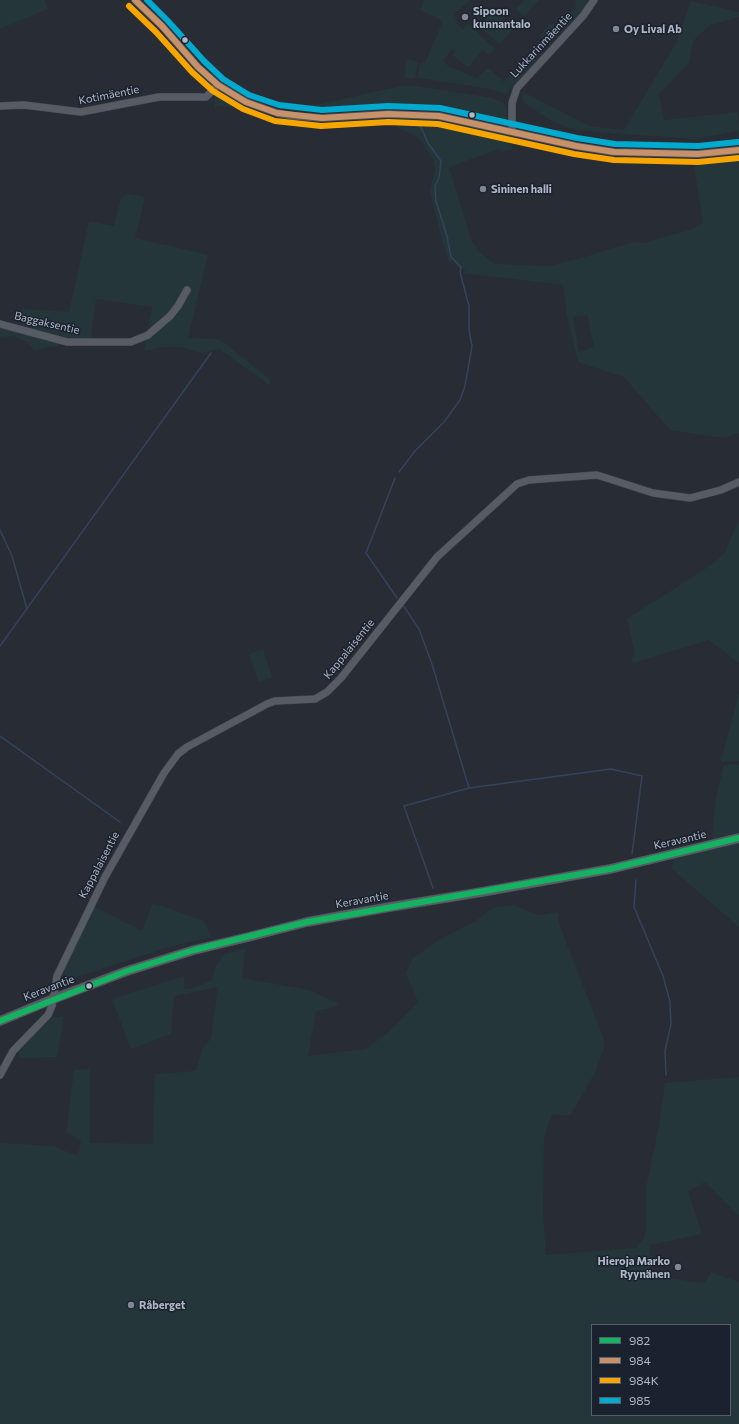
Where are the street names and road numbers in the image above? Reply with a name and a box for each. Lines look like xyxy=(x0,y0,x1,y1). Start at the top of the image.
street label: Lukkarinmäentie xyxy=(507,10,575,80)
street label: Kotimäentie xyxy=(78,83,140,107)
street label: Baggaksentie xyxy=(13,309,81,337)
street label: Kappalaisentie xyxy=(321,616,377,682)
street label: Keravantie xyxy=(652,828,708,852)
street label: Kappalaisentie xyxy=(76,829,122,901)
street label: Keravantie xyxy=(335,889,389,911)
street label: Keravantie xyxy=(22,972,76,1004)

